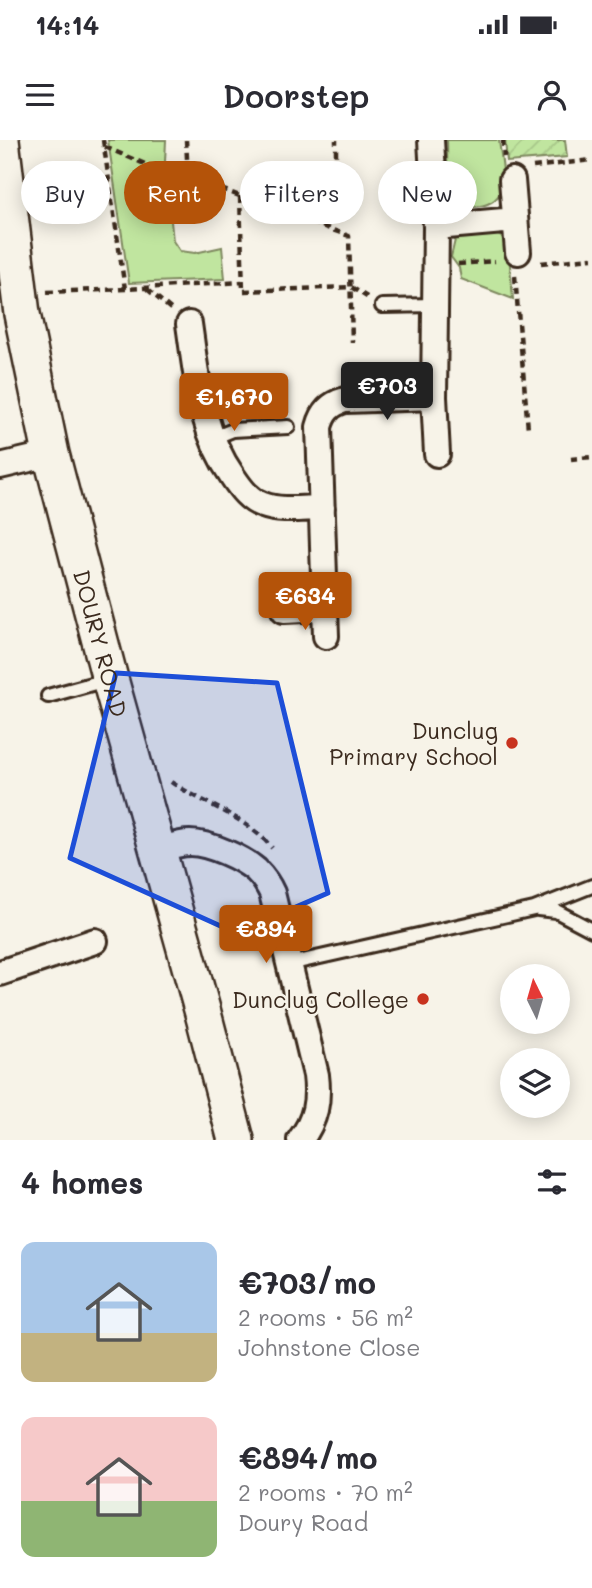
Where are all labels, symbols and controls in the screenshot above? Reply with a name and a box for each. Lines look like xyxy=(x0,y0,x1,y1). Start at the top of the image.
text: 14:14 xyxy=(35,8,99,42)
text: Doorstep xyxy=(222,74,370,116)
icon: menu xyxy=(21,76,59,114)
icon: person xyxy=(533,76,571,114)
chip: Buy xyxy=(21,161,110,224)
chip: Rent xyxy=(124,161,226,224)
chip: Filters xyxy=(240,161,364,224)
chip: New xyxy=(378,161,477,224)
pin: €703 xyxy=(346,362,428,422)
text: €703 xyxy=(357,370,417,400)
pin: €1,670 xyxy=(177,373,291,433)
text: €1,670 xyxy=(195,381,273,411)
street label: DOURY ROAD xyxy=(67,566,135,720)
pin: €634 xyxy=(264,573,346,632)
text: €634 xyxy=(275,580,335,610)
place label: Dunclug Primary School xyxy=(329,715,498,771)
marker: Dunclug Primary School xyxy=(504,735,520,751)
pin: €894 xyxy=(225,906,307,965)
text: €894 xyxy=(235,913,297,943)
north arrow xyxy=(500,964,570,1034)
map controls xyxy=(500,964,570,1118)
place label: Dunclug College xyxy=(232,984,409,1014)
marker: Dunclug College xyxy=(415,991,431,1007)
button: layers xyxy=(500,1048,570,1118)
text: 4 homes xyxy=(21,1162,143,1202)
icon: filters xyxy=(533,1163,571,1201)
text: €703/mo xyxy=(238,1262,376,1302)
icon: home xyxy=(77,1270,161,1354)
text: 2 rooms · 56 m² xyxy=(238,1302,413,1332)
text: Johnstone Close xyxy=(238,1332,421,1362)
text: €894/mo xyxy=(238,1437,378,1477)
icon: home xyxy=(77,1445,161,1529)
text: 2 rooms · 70 m² xyxy=(238,1477,413,1507)
text: Doury Road xyxy=(238,1507,368,1537)

